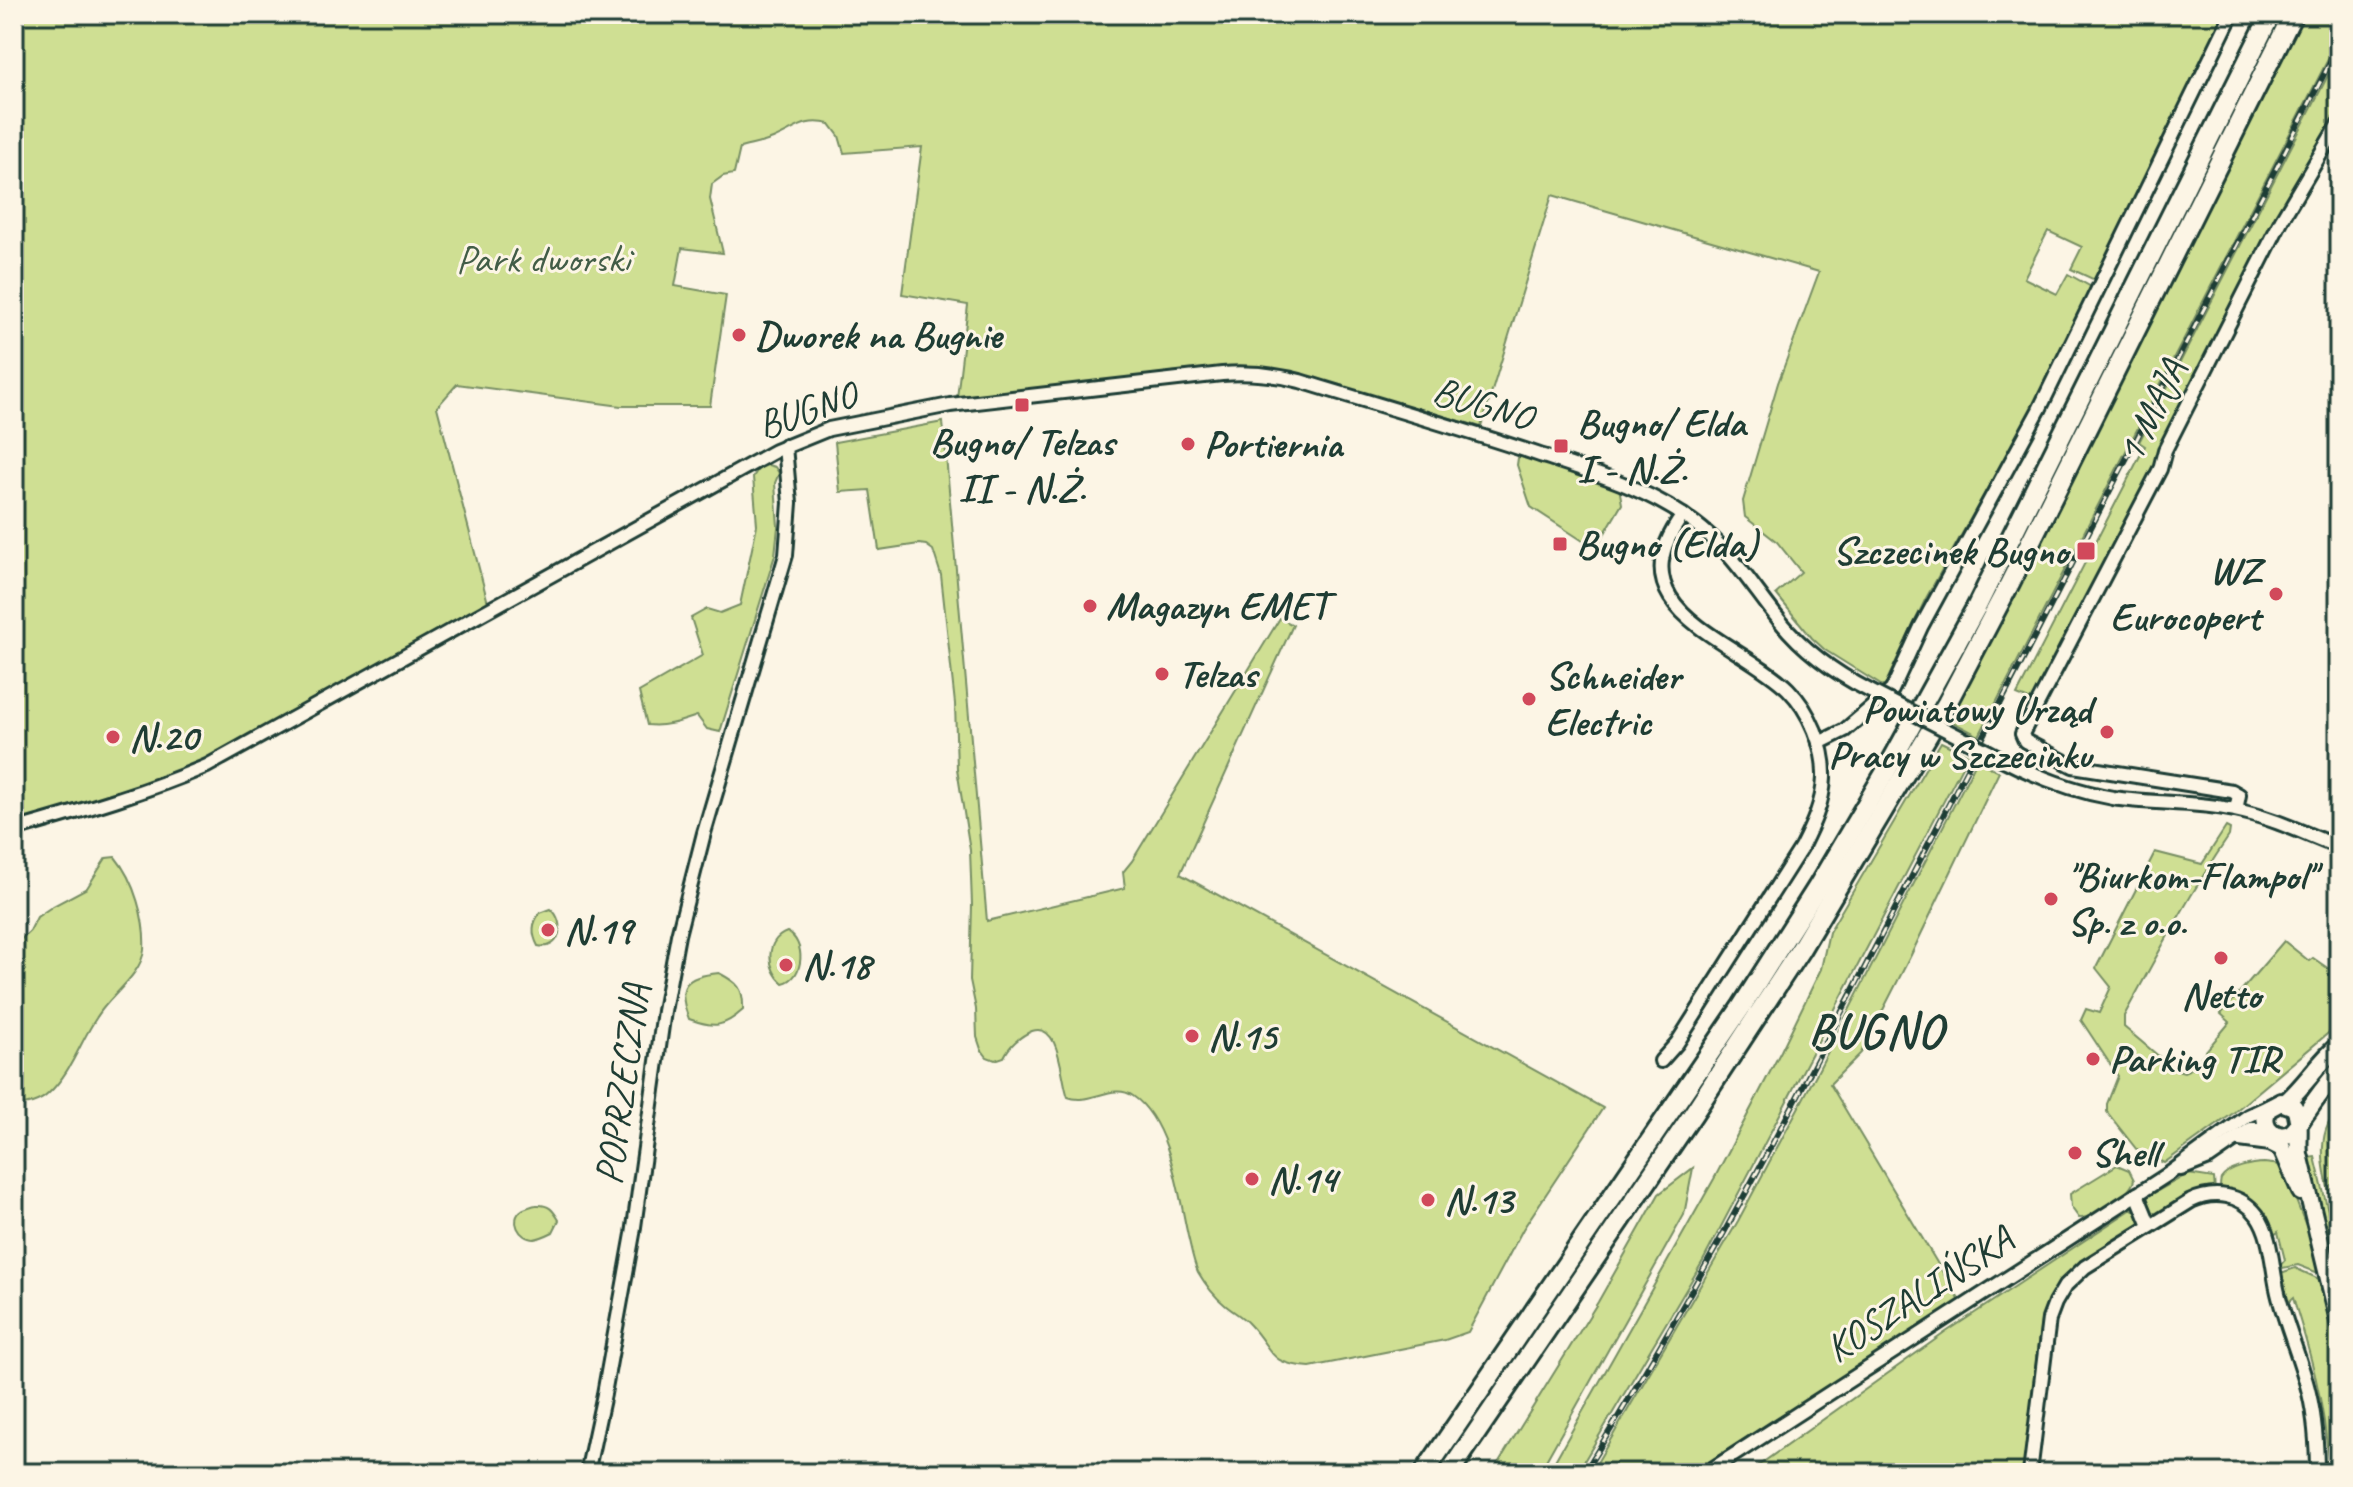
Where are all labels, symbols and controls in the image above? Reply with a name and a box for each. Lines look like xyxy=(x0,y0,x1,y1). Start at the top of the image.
park label: Park dworski xyxy=(456,234,634,284)
place label: Dworek na Bugnie xyxy=(755,310,1004,360)
marker: Dworek na Bugnie xyxy=(730,326,748,344)
street label: 1 MAJA xyxy=(2105,350,2198,471)
street label: BUGNO xyxy=(1427,365,1543,444)
street label: BUGNO xyxy=(751,368,867,450)
marker: Bugno/ Telzas II - N.Ż. xyxy=(1013,396,1031,414)
place label: Bugno/ Elda I - N.Ż. xyxy=(1577,398,1749,494)
place label: Bugno/ Telzas II - N.Ż. xyxy=(930,417,1118,513)
place label: Portiernia xyxy=(1204,419,1344,469)
marker: Portiernia xyxy=(1179,435,1197,453)
marker: Bugno/ Elda I - N.Ż. xyxy=(1552,437,1570,455)
place label: Bugno (Elda) xyxy=(1576,519,1760,569)
place label: Szczecinek Bugno xyxy=(1833,526,2072,576)
marker: Bugno (Elda) xyxy=(1551,535,1569,553)
marker: Szczecinek Bugno xyxy=(2075,540,2097,562)
place label: WZ Eurocopert xyxy=(2110,546,2266,642)
place label: Magazyn EMET xyxy=(1106,581,1338,631)
marker: WZ Eurocopert xyxy=(2267,585,2285,603)
marker: Magazyn EMET xyxy=(1081,597,1099,615)
place label: Telzas xyxy=(1178,649,1261,699)
place label: Schneider Electric xyxy=(1545,651,1685,747)
marker: Telzas xyxy=(1153,665,1171,683)
place label: Powiatowy Urząd Pracy w Szczecinku xyxy=(1828,684,2098,780)
marker: Schneider Electric xyxy=(1520,690,1538,708)
place label: N.20 xyxy=(129,712,202,762)
marker: Powiatowy Urząd Pracy w Szczecinku xyxy=(2098,723,2116,741)
marker: N.20 xyxy=(104,728,122,746)
place label: "Biurkom-Flampol" Sp. z o.o. xyxy=(2067,851,2324,947)
marker: "Biurkom-Flampol" Sp. z o.o. xyxy=(2042,890,2060,908)
place label: N.19 xyxy=(564,905,637,955)
marker: N.19 xyxy=(539,921,557,939)
place label: N.18 xyxy=(802,940,876,990)
marker: Netto xyxy=(2212,949,2230,967)
marker: N.18 xyxy=(777,956,795,974)
place label: Netto xyxy=(2181,970,2264,1020)
street label: POPRZECZNA xyxy=(583,980,661,1187)
district label: BUGNO xyxy=(1808,1001,1947,1061)
place label: N.15 xyxy=(1208,1011,1280,1061)
marker: N.15 xyxy=(1183,1027,1201,1045)
place label: Parking TIR xyxy=(2109,1034,2284,1084)
marker: Parking TIR xyxy=(2084,1050,2102,1068)
place label: Shell xyxy=(2091,1128,2165,1178)
marker: Shell xyxy=(2066,1144,2084,1162)
place label: N.14 xyxy=(1268,1154,1342,1204)
marker: N.14 xyxy=(1243,1170,1261,1188)
place label: N.13 xyxy=(1444,1175,1517,1225)
marker: N.13 xyxy=(1419,1191,1437,1209)
street label: KOSZALIŃSKA xyxy=(1816,1214,2024,1373)

